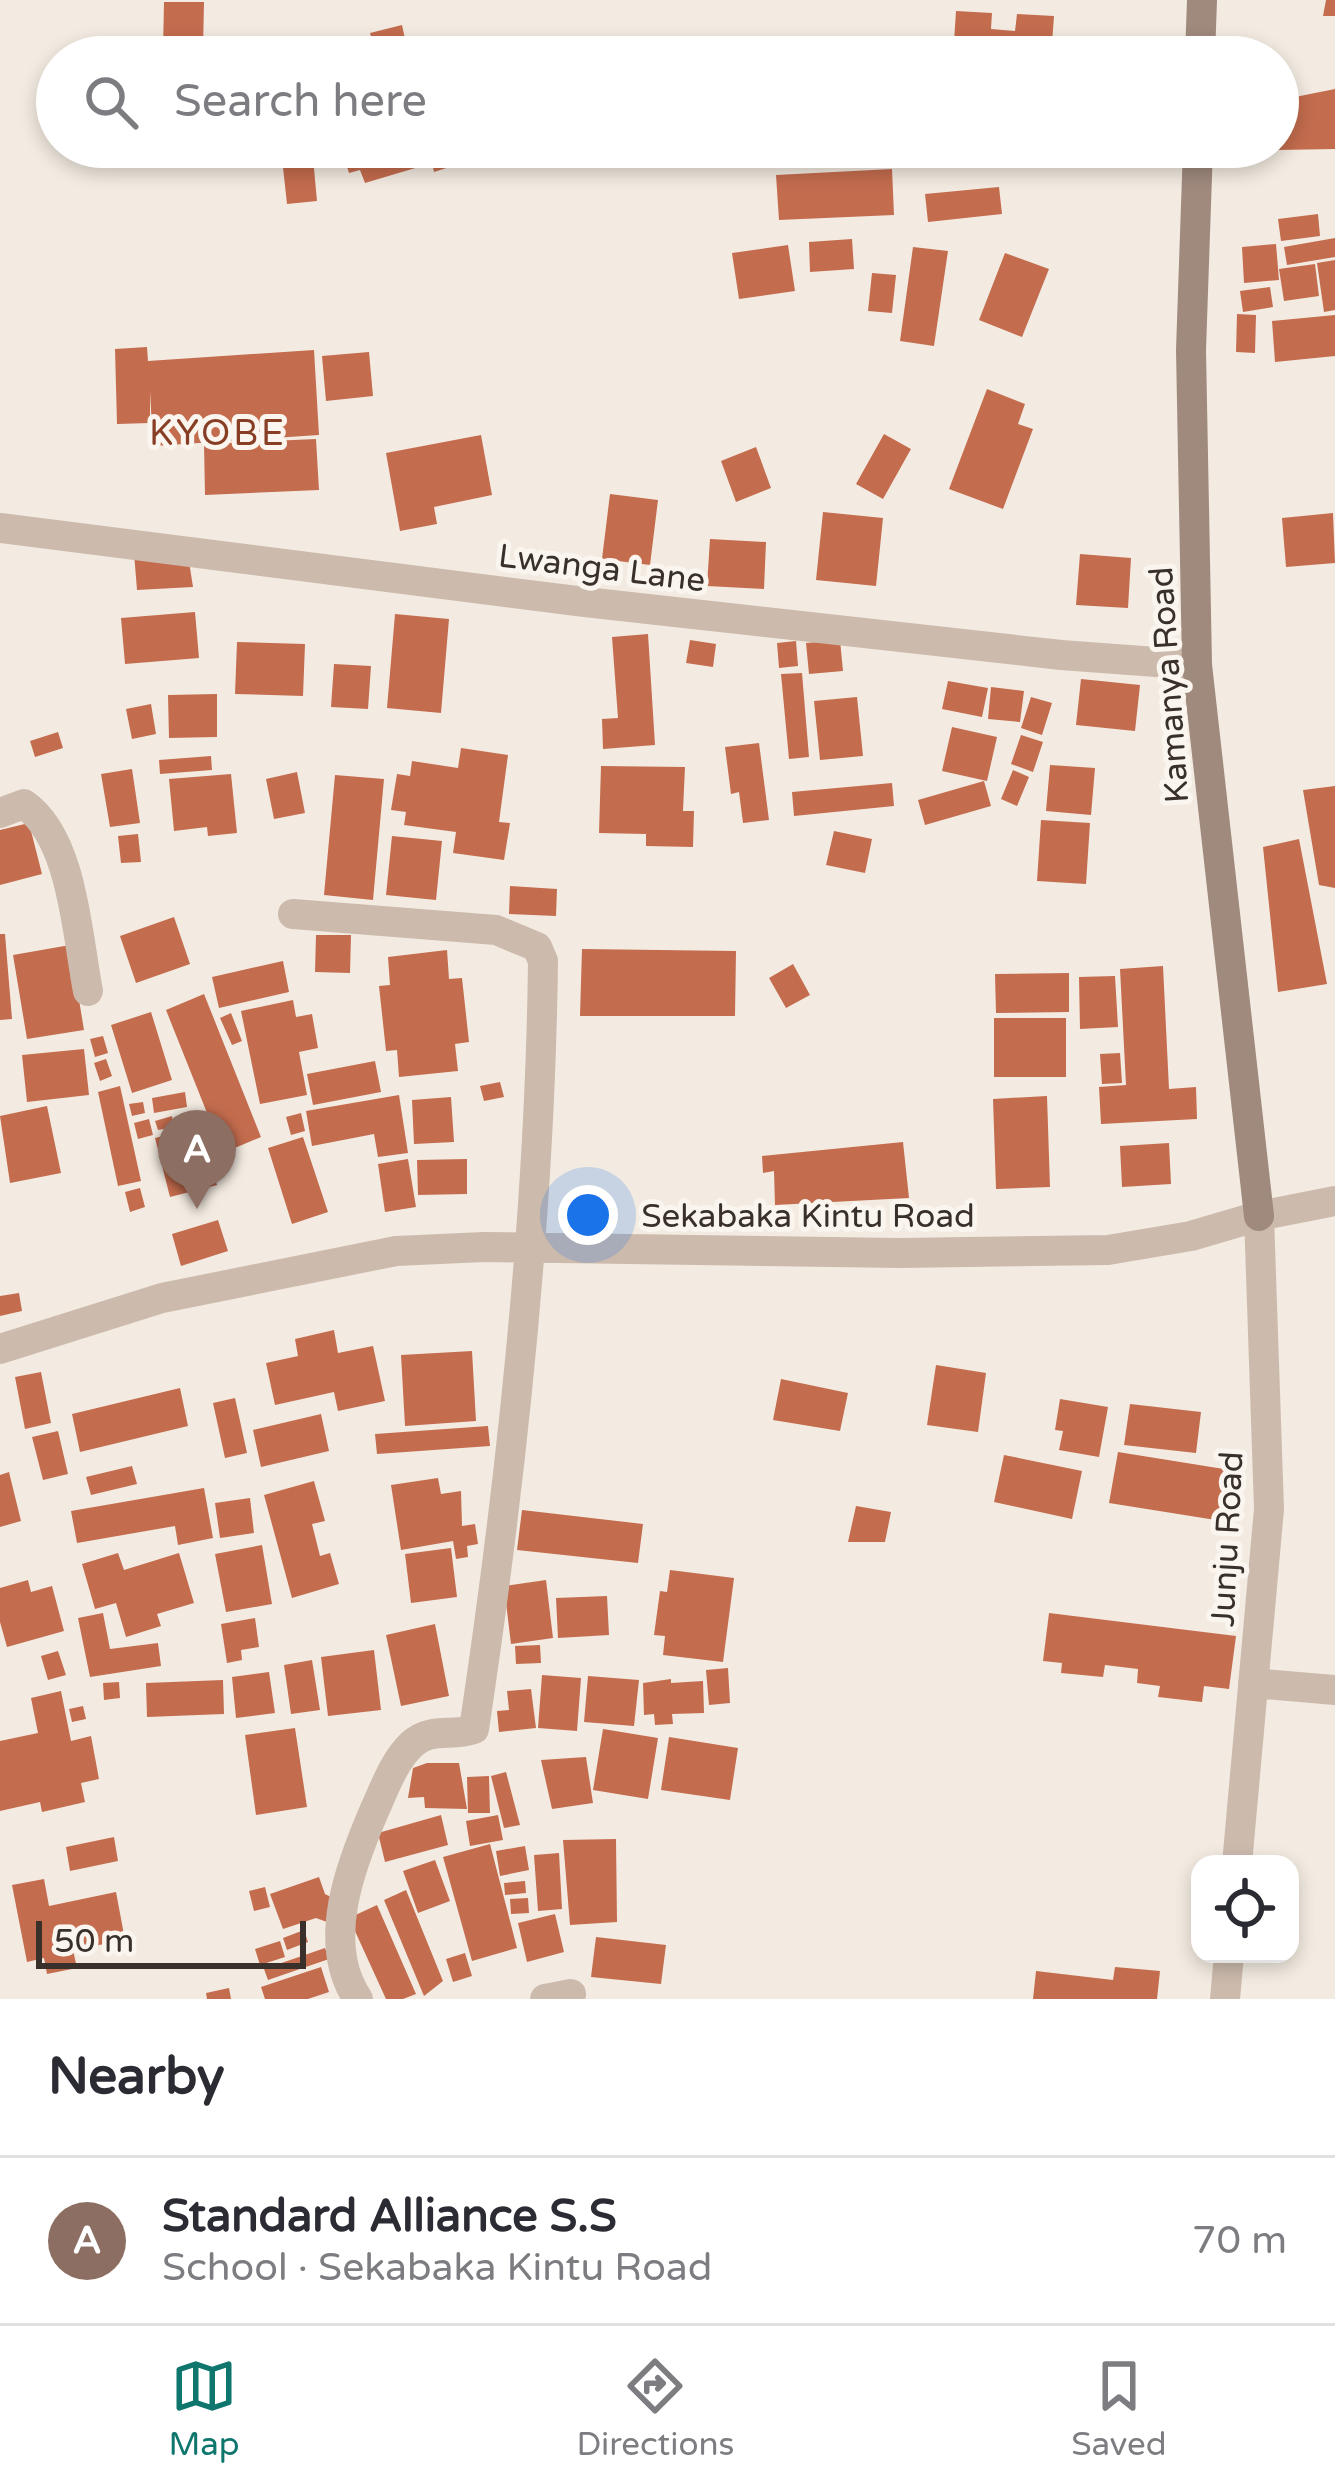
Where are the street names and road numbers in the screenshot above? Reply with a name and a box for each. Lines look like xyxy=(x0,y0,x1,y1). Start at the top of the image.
street label: Lwanga Lane xyxy=(496,536,707,601)
street label: Kamanya Road xyxy=(1142,565,1197,804)
street label: Sekabaka Kintu Road xyxy=(641,1197,975,1236)
street label: Junju Road xyxy=(1203,1450,1252,1628)

